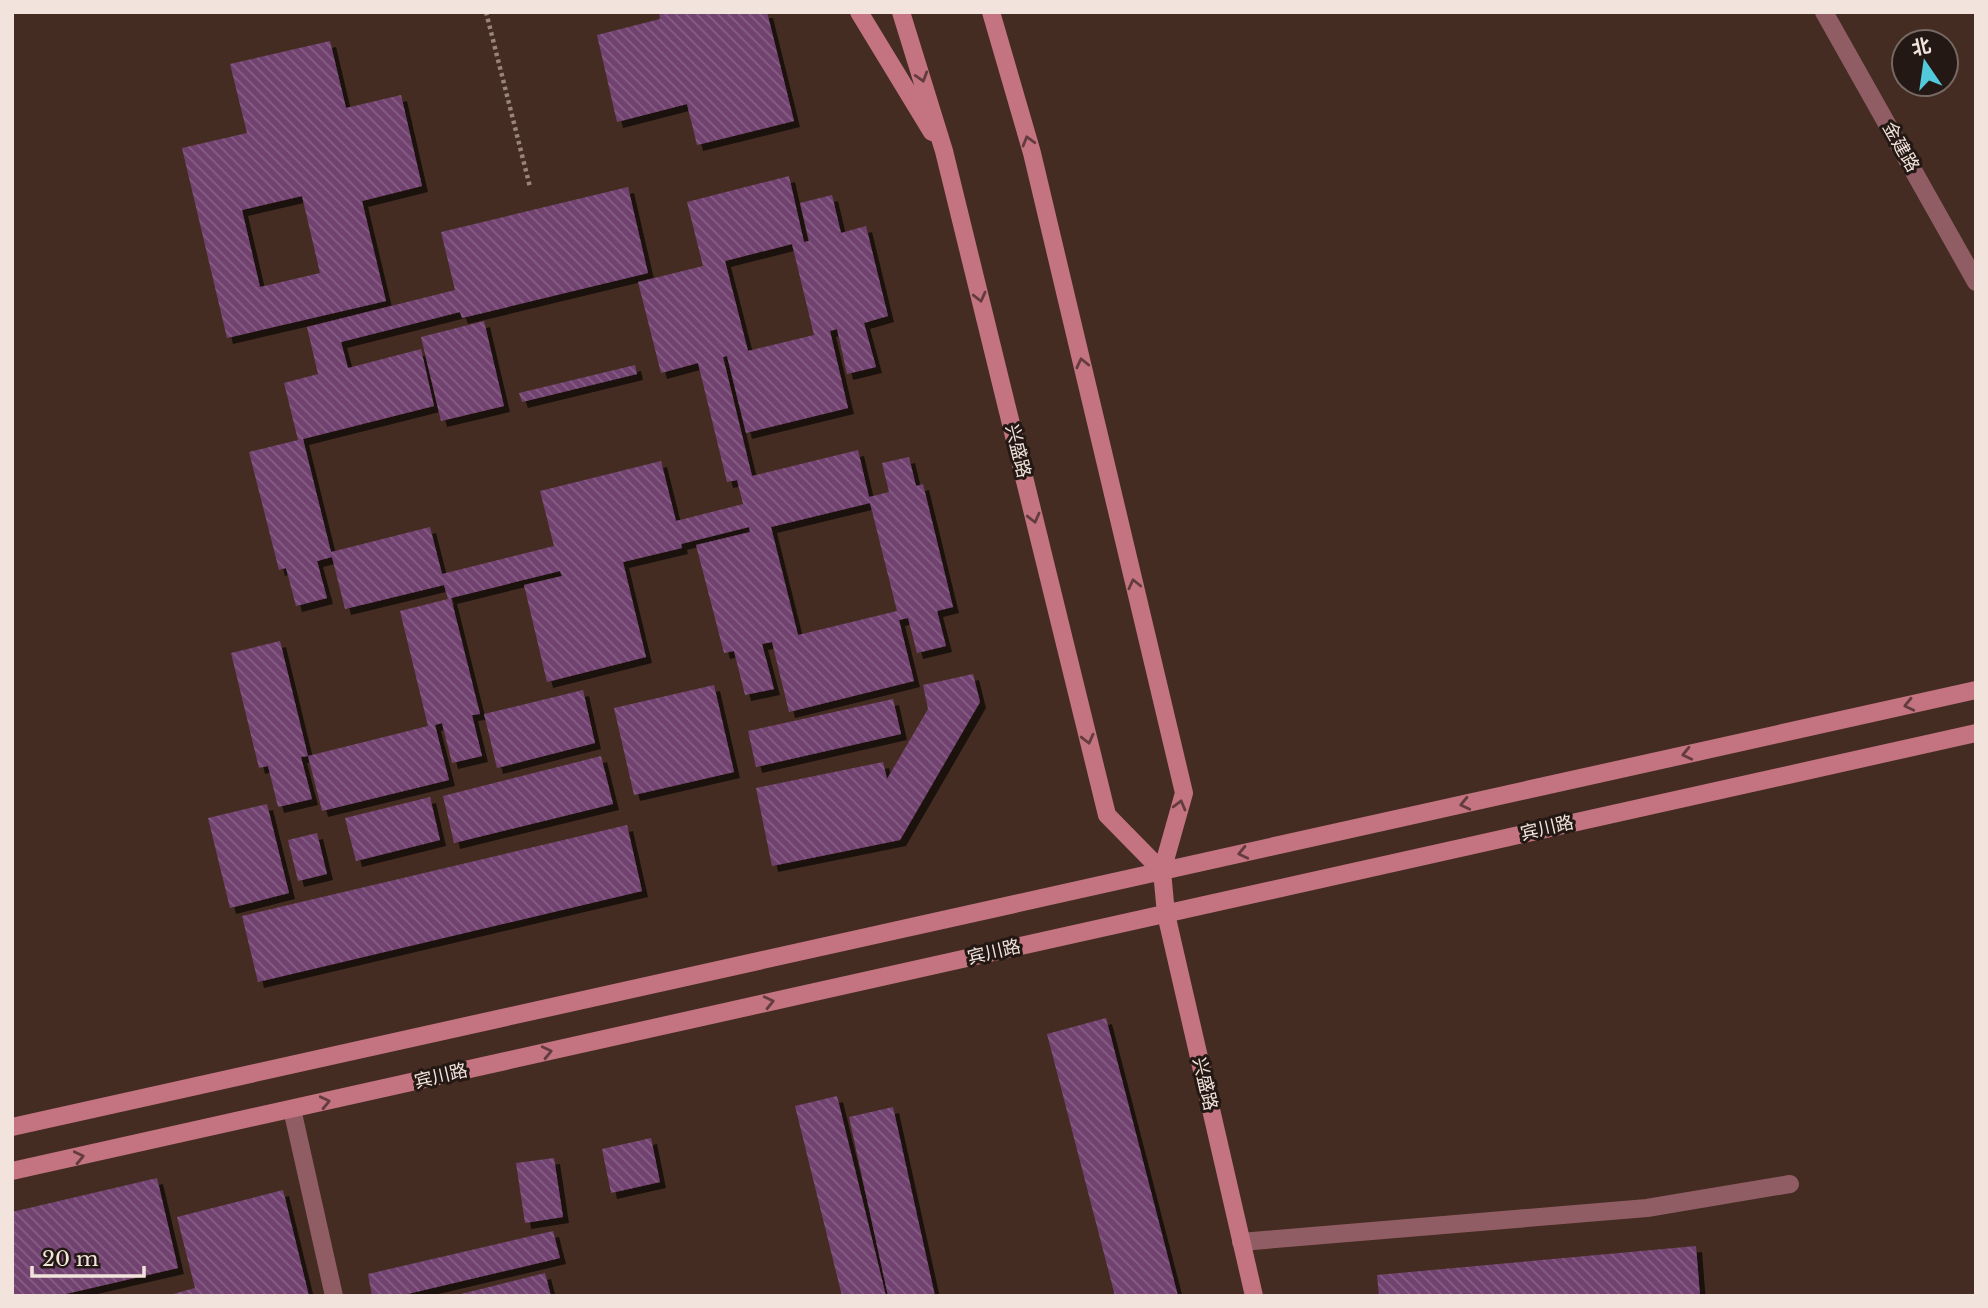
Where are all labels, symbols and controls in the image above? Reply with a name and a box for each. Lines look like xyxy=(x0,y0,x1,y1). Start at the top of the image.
north arrow xyxy=(1890,28,1960,98)
text: 北 xyxy=(1909,34,1933,60)
one-way arrow xyxy=(914,70,928,83)
street label: 金建路 xyxy=(1878,118,1924,176)
one-way arrow xyxy=(1022,136,1037,148)
one-way arrow xyxy=(972,291,986,303)
one-way arrow xyxy=(1075,357,1090,369)
street label: 兴盛路 xyxy=(1001,422,1035,480)
one-way arrow xyxy=(1026,512,1040,524)
one-way arrow xyxy=(1128,578,1142,590)
one-way arrow xyxy=(1903,696,1915,711)
one-way arrow xyxy=(1080,733,1094,745)
one-way arrow xyxy=(1681,746,1693,760)
one-way arrow xyxy=(1459,795,1471,810)
one-way arrow xyxy=(1172,799,1186,811)
street label: 宾川路 xyxy=(1518,811,1576,845)
one-way arrow xyxy=(1237,845,1249,859)
street label: 宾川路 xyxy=(965,935,1023,969)
one-way arrow xyxy=(763,996,775,1011)
one-way arrow xyxy=(541,1046,553,1060)
street label: 兴盛路 xyxy=(1188,1055,1222,1113)
street label: 宾川路 xyxy=(412,1059,470,1093)
one-way arrow xyxy=(319,1095,331,1110)
one-way arrow xyxy=(73,1150,85,1165)
scale bar xyxy=(32,1234,144,1278)
text: 20 m xyxy=(42,1246,99,1272)

